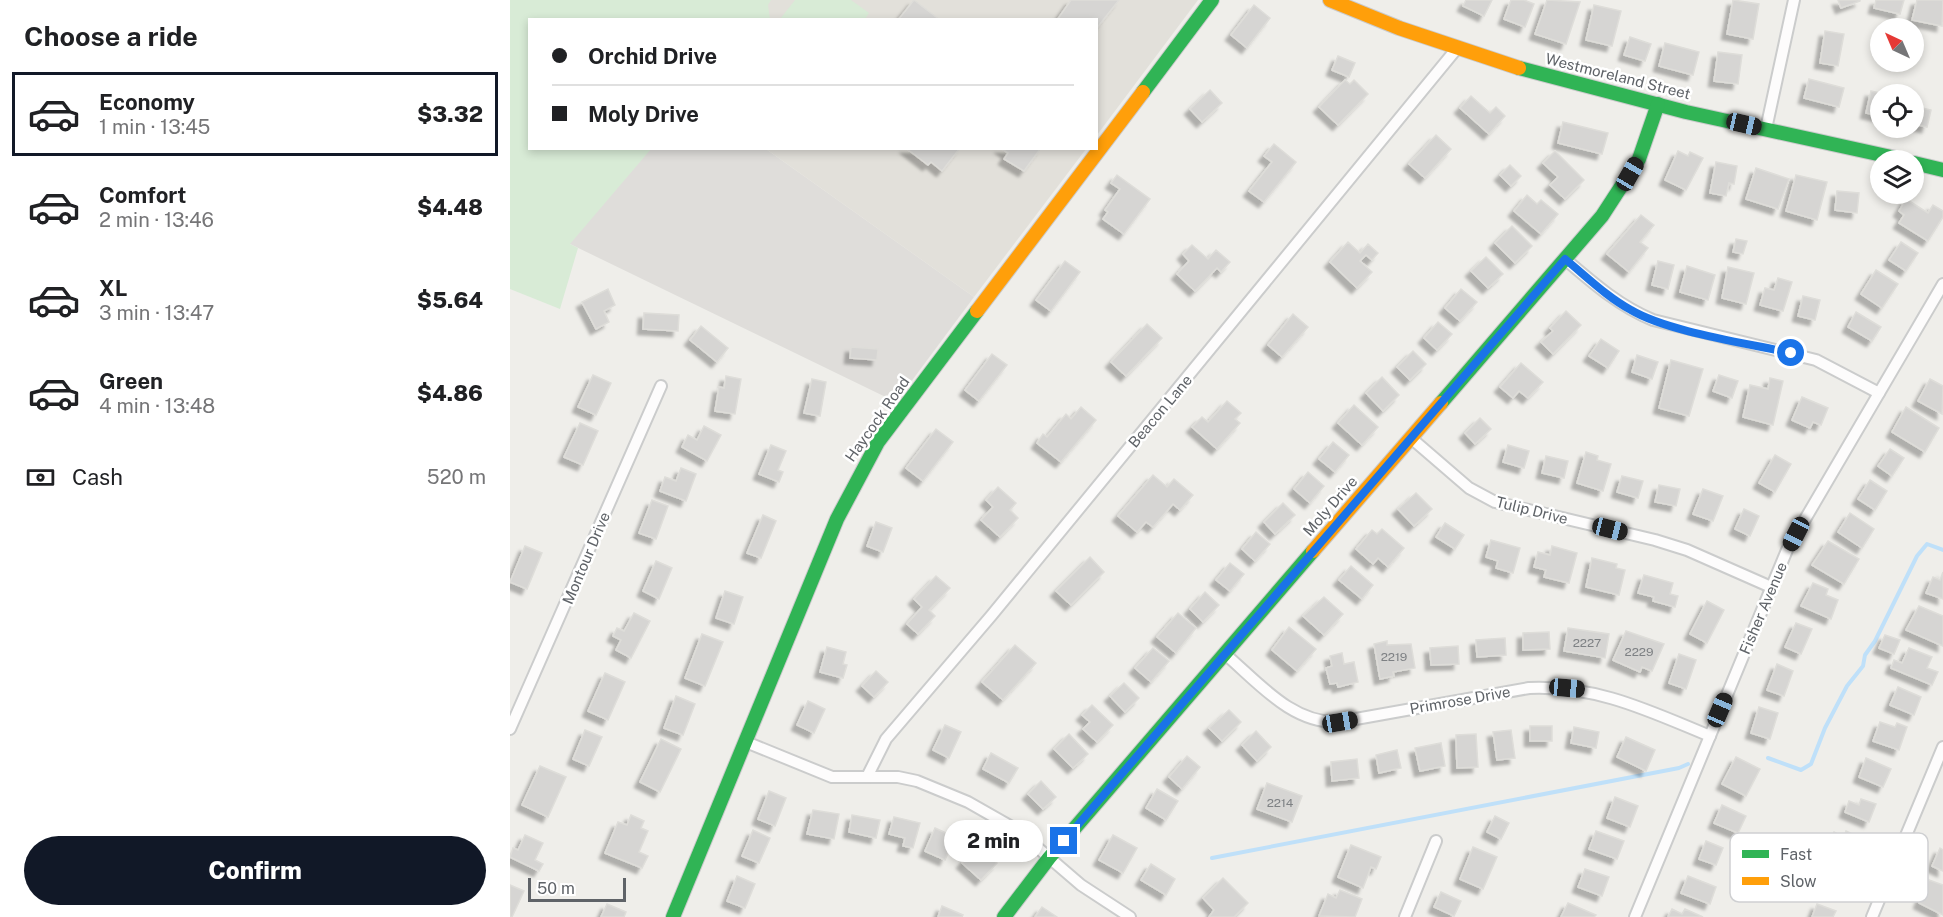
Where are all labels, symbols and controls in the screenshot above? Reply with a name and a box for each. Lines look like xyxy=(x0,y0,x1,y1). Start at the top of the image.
north arrow xyxy=(1870,18,1924,72)
map controls xyxy=(1870,18,1924,204)
text: Choose a ride xyxy=(24,20,198,52)
text: Orchid Drive xyxy=(588,43,717,69)
street label: Westmoreland Street xyxy=(1544,50,1692,102)
button: locate xyxy=(1870,84,1924,138)
icon: car xyxy=(27,87,81,141)
text: Economy xyxy=(99,89,195,115)
text: $3.32 xyxy=(417,101,483,127)
text: Moly Drive xyxy=(588,101,699,127)
car xyxy=(1724,111,1764,137)
text: 1 min · 13:45 xyxy=(99,115,210,139)
button: layers xyxy=(1870,150,1924,204)
car xyxy=(1613,154,1647,194)
icon: car xyxy=(27,180,81,234)
text: Comfort xyxy=(99,182,186,208)
text: $4.48 xyxy=(417,194,483,220)
text: 2 min · 13:46 xyxy=(99,208,214,232)
icon: car xyxy=(27,273,81,327)
text: XL xyxy=(99,275,127,301)
text: $5.64 xyxy=(417,287,483,313)
text: 3 min · 13:47 xyxy=(99,301,214,325)
route start xyxy=(1777,339,1804,366)
icon: car xyxy=(27,366,81,420)
text: Green xyxy=(99,368,163,394)
street label: Beacon Lane xyxy=(1125,371,1195,451)
street label: Haycock Road xyxy=(841,373,913,465)
text: $4.86 xyxy=(417,380,483,406)
text: 4 min · 13:48 xyxy=(99,394,215,418)
icon: cash xyxy=(24,461,57,494)
text: Cash xyxy=(72,464,123,490)
text: 520 m xyxy=(427,465,486,489)
street label: Moly Drive xyxy=(1300,473,1360,539)
street label: Tulip Drive xyxy=(1494,493,1570,527)
street label: Montour Drive xyxy=(559,509,613,607)
car xyxy=(1780,514,1812,554)
car xyxy=(1590,516,1630,542)
street label: Fisher Avenue xyxy=(1736,559,1790,657)
house number: 2227 xyxy=(1573,636,1601,650)
house number: 2229 xyxy=(1625,645,1653,659)
house number: 2219 xyxy=(1381,650,1407,664)
car xyxy=(1548,677,1586,699)
street label: Primrose Drive xyxy=(1408,683,1512,717)
car xyxy=(1705,690,1735,730)
car xyxy=(1321,710,1359,734)
house number: 2214 xyxy=(1267,796,1294,810)
callout: 2 min xyxy=(944,820,1043,862)
route end xyxy=(1050,827,1077,854)
text: 2 min xyxy=(967,829,1020,853)
legend xyxy=(1730,833,1928,902)
button: Confirm xyxy=(24,836,486,905)
text: Fast xyxy=(1780,845,1812,864)
text: Slow xyxy=(1780,872,1817,891)
scale bar xyxy=(528,875,626,902)
text: 50 m xyxy=(537,879,575,898)

